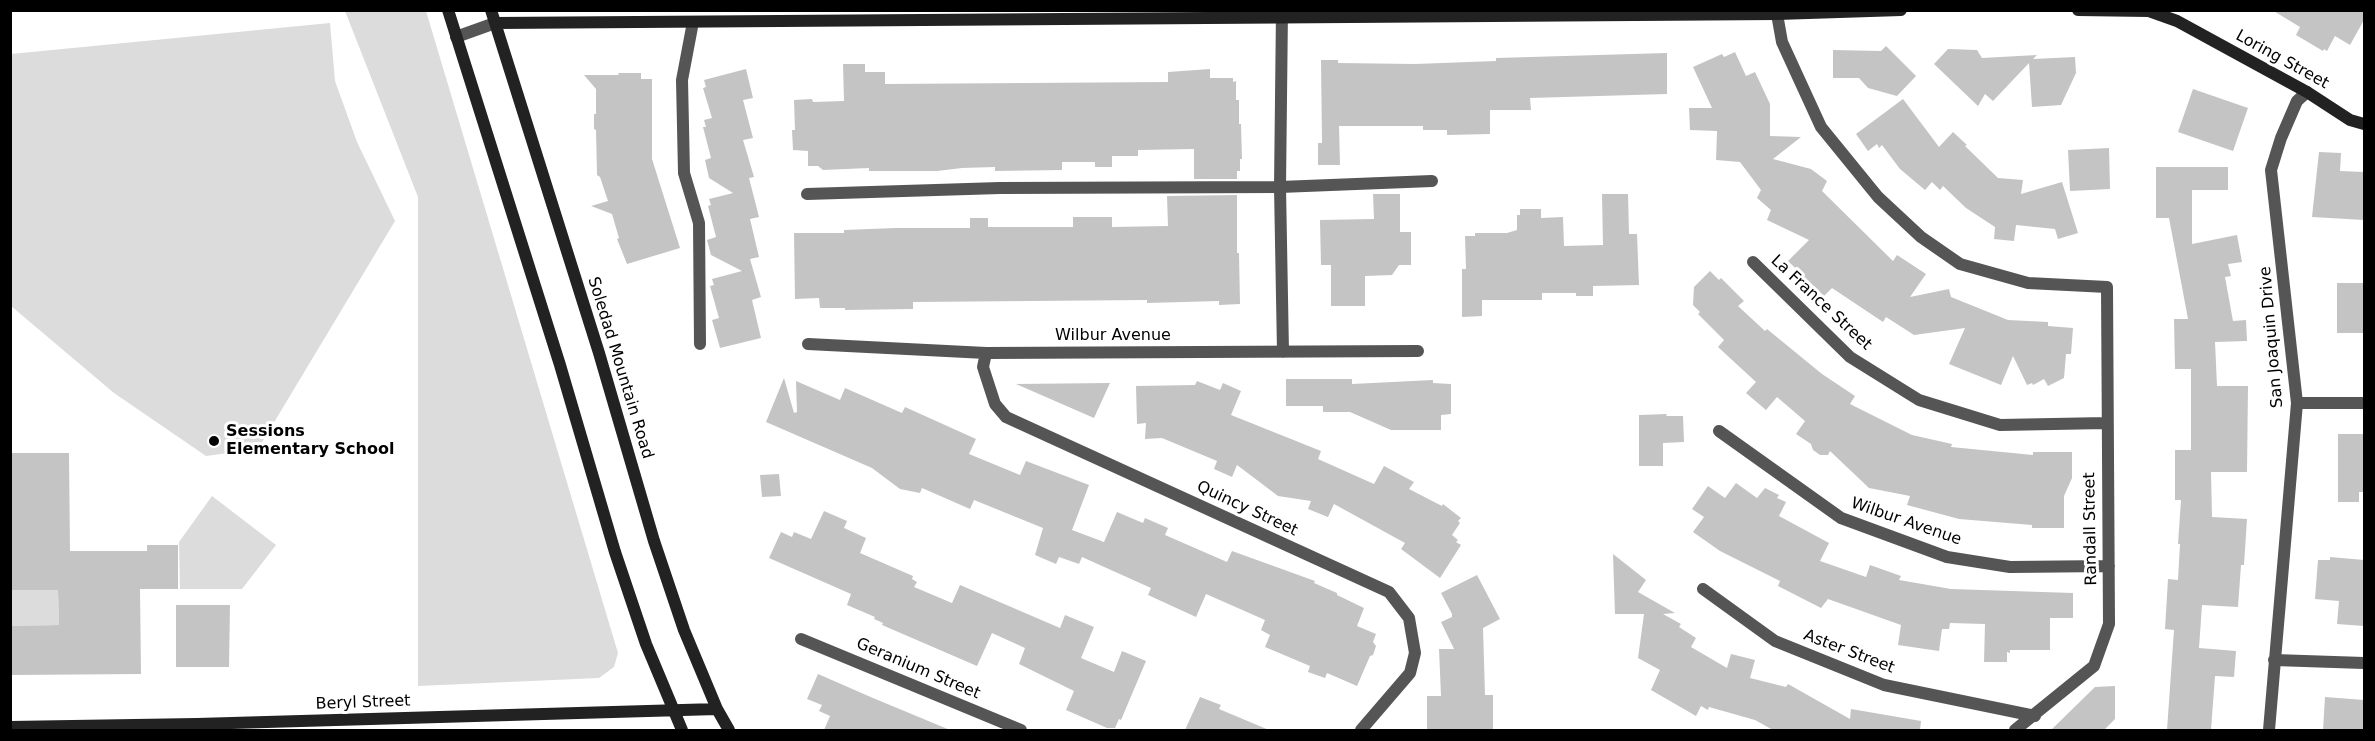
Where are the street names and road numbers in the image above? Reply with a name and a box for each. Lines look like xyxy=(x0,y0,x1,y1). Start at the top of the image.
street label: Loring Street xyxy=(2232,27,2332,93)
street label: La France Street xyxy=(1767,251,1875,355)
street label: San Joaquin Drive xyxy=(2256,265,2288,409)
street label: Soledad Mountain Road xyxy=(583,275,657,461)
street label: Wilbur Avenue xyxy=(1055,326,1171,346)
street label: Randall Street xyxy=(2080,472,2102,586)
street label: Quincy Street xyxy=(1193,477,1301,541)
street label: Wilbur Avenue xyxy=(1848,494,1964,550)
street label: Aster Street xyxy=(1801,626,1897,678)
street label: Geranium Street xyxy=(853,634,983,704)
street label: Beryl Street xyxy=(315,692,411,714)

